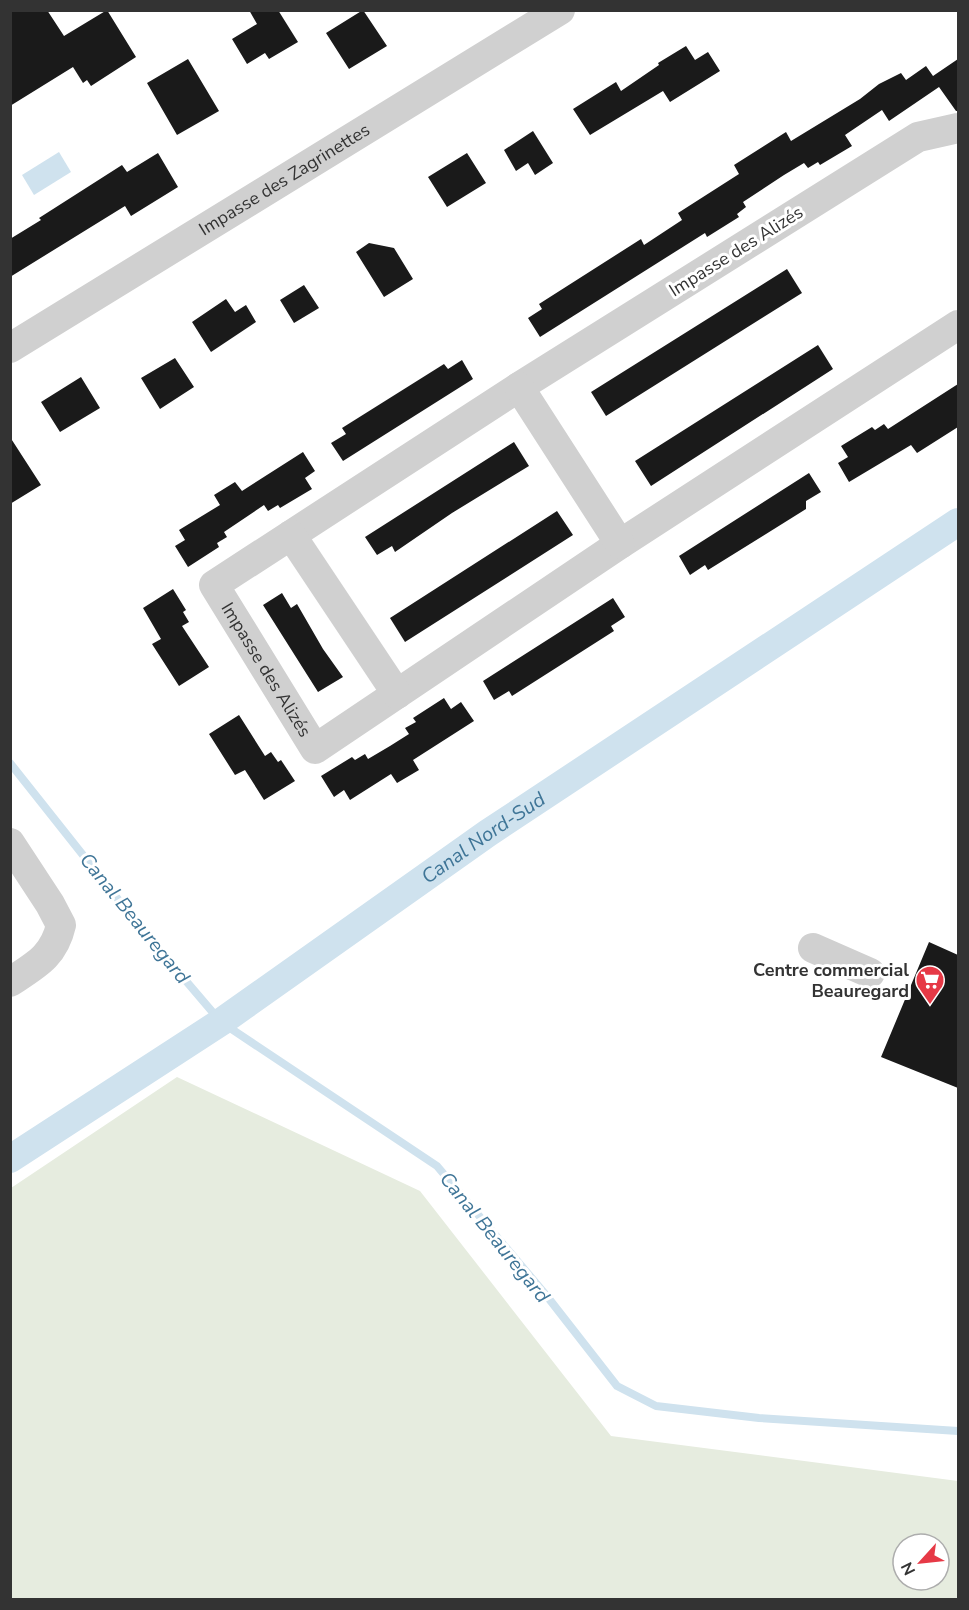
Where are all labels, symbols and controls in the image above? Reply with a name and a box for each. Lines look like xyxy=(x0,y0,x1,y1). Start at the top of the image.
street label: Impasse des Zagrinettes xyxy=(194,118,374,241)
street label: Impasse des Alizés xyxy=(664,200,808,302)
street label: Impasse des Alizés xyxy=(216,598,317,742)
water label: Canal Nord-Sud xyxy=(416,786,551,890)
water label: Canal Beauregard xyxy=(73,847,196,990)
place label: Centre commercial Beauregard xyxy=(753,958,909,1003)
supermarket icon: Centre commercial Beauregard xyxy=(914,964,946,1006)
water label: Canal Beauregard xyxy=(433,1166,556,1309)
north arrow xyxy=(891,1532,951,1592)
text: N xyxy=(896,1558,921,1579)

